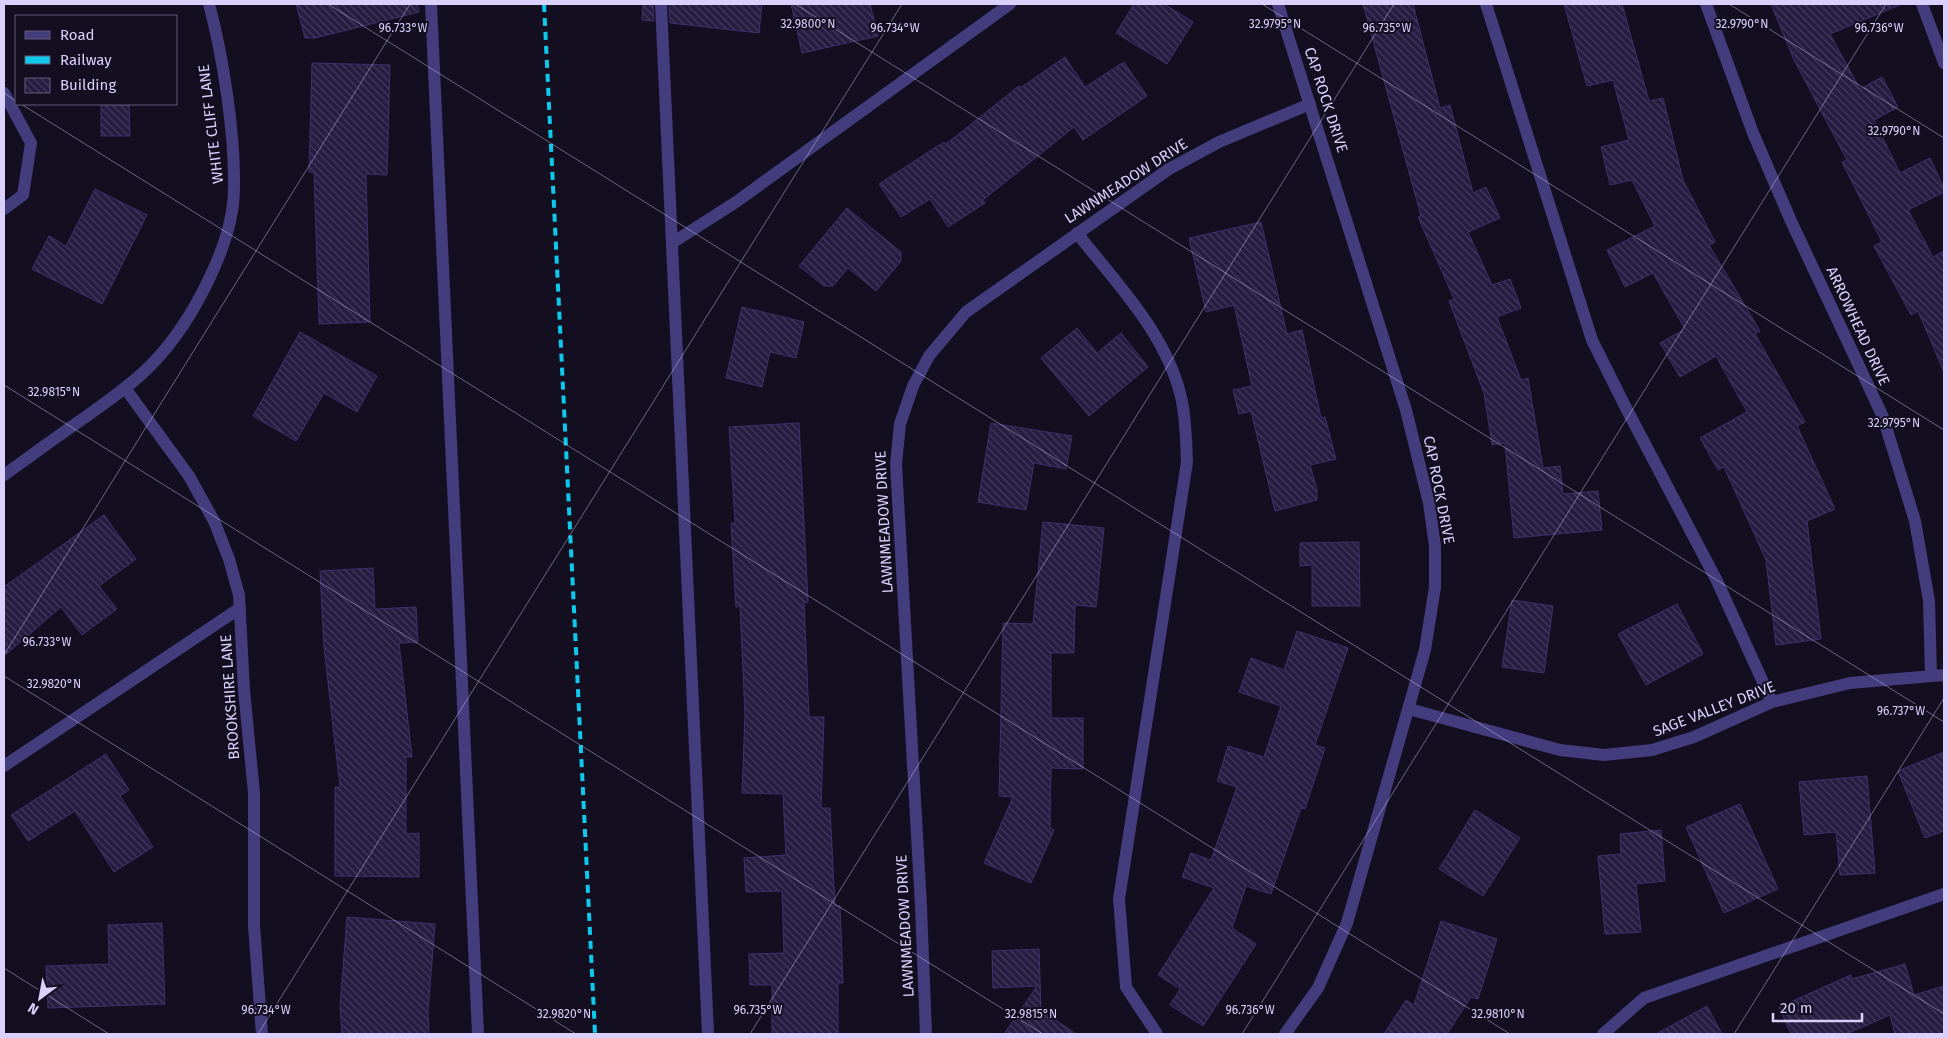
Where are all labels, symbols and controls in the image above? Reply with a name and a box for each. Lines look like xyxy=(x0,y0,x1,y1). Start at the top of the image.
legend xyxy=(15,15,178,105)
text: 32.9800°N xyxy=(780,17,836,31)
text: 32.9795°N xyxy=(1249,17,1301,31)
text: 32.9790°N xyxy=(1715,17,1769,31)
text: 96.733°W xyxy=(379,21,428,35)
text: 96.734°W xyxy=(870,21,920,35)
text: 96.735°W xyxy=(1363,21,1412,35)
text: 96.736°W xyxy=(1854,21,1904,35)
text: Road xyxy=(60,26,95,44)
street label: CAP ROCK DRIVE xyxy=(1300,45,1352,155)
text: Railway xyxy=(60,51,112,69)
street label: WHITE CLIFF LANE xyxy=(195,63,227,185)
text: Building xyxy=(60,76,116,94)
text: 32.9790°N xyxy=(1867,124,1921,138)
street label: LAWNMEADOW DRIVE xyxy=(1061,135,1191,227)
street label: ARROWHEAD DRIVE xyxy=(1823,264,1893,388)
text: 32.9815°N xyxy=(28,385,80,399)
text: 32.9795°N xyxy=(1868,416,1920,430)
street label: CAP ROCK DRIVE xyxy=(1420,434,1458,546)
street label: LAWNMEADOW DRIVE xyxy=(871,450,897,594)
street label: BROOKSHIRE LANE xyxy=(217,634,243,760)
text: 96.733°W xyxy=(23,635,72,649)
text: 32.9820°N xyxy=(27,677,81,691)
street label: SAGE VALLEY DRIVE xyxy=(1650,677,1778,741)
text: 96.737°W xyxy=(1877,704,1925,718)
street label: LAWNMEADOW DRIVE xyxy=(892,854,918,998)
north arrow xyxy=(15,973,65,1023)
scale bar xyxy=(1773,990,1862,1022)
text: N xyxy=(25,999,42,1018)
text: 20 m xyxy=(1780,999,1813,1017)
text: 96.734°W xyxy=(241,1003,291,1017)
text: 96.735°W xyxy=(734,1003,783,1017)
text: 96.736°W xyxy=(1225,1003,1275,1017)
text: 32.9820°N xyxy=(537,1007,591,1021)
text: 32.9815°N xyxy=(1005,1007,1057,1021)
text: 32.9810°N xyxy=(1471,1007,1525,1021)

